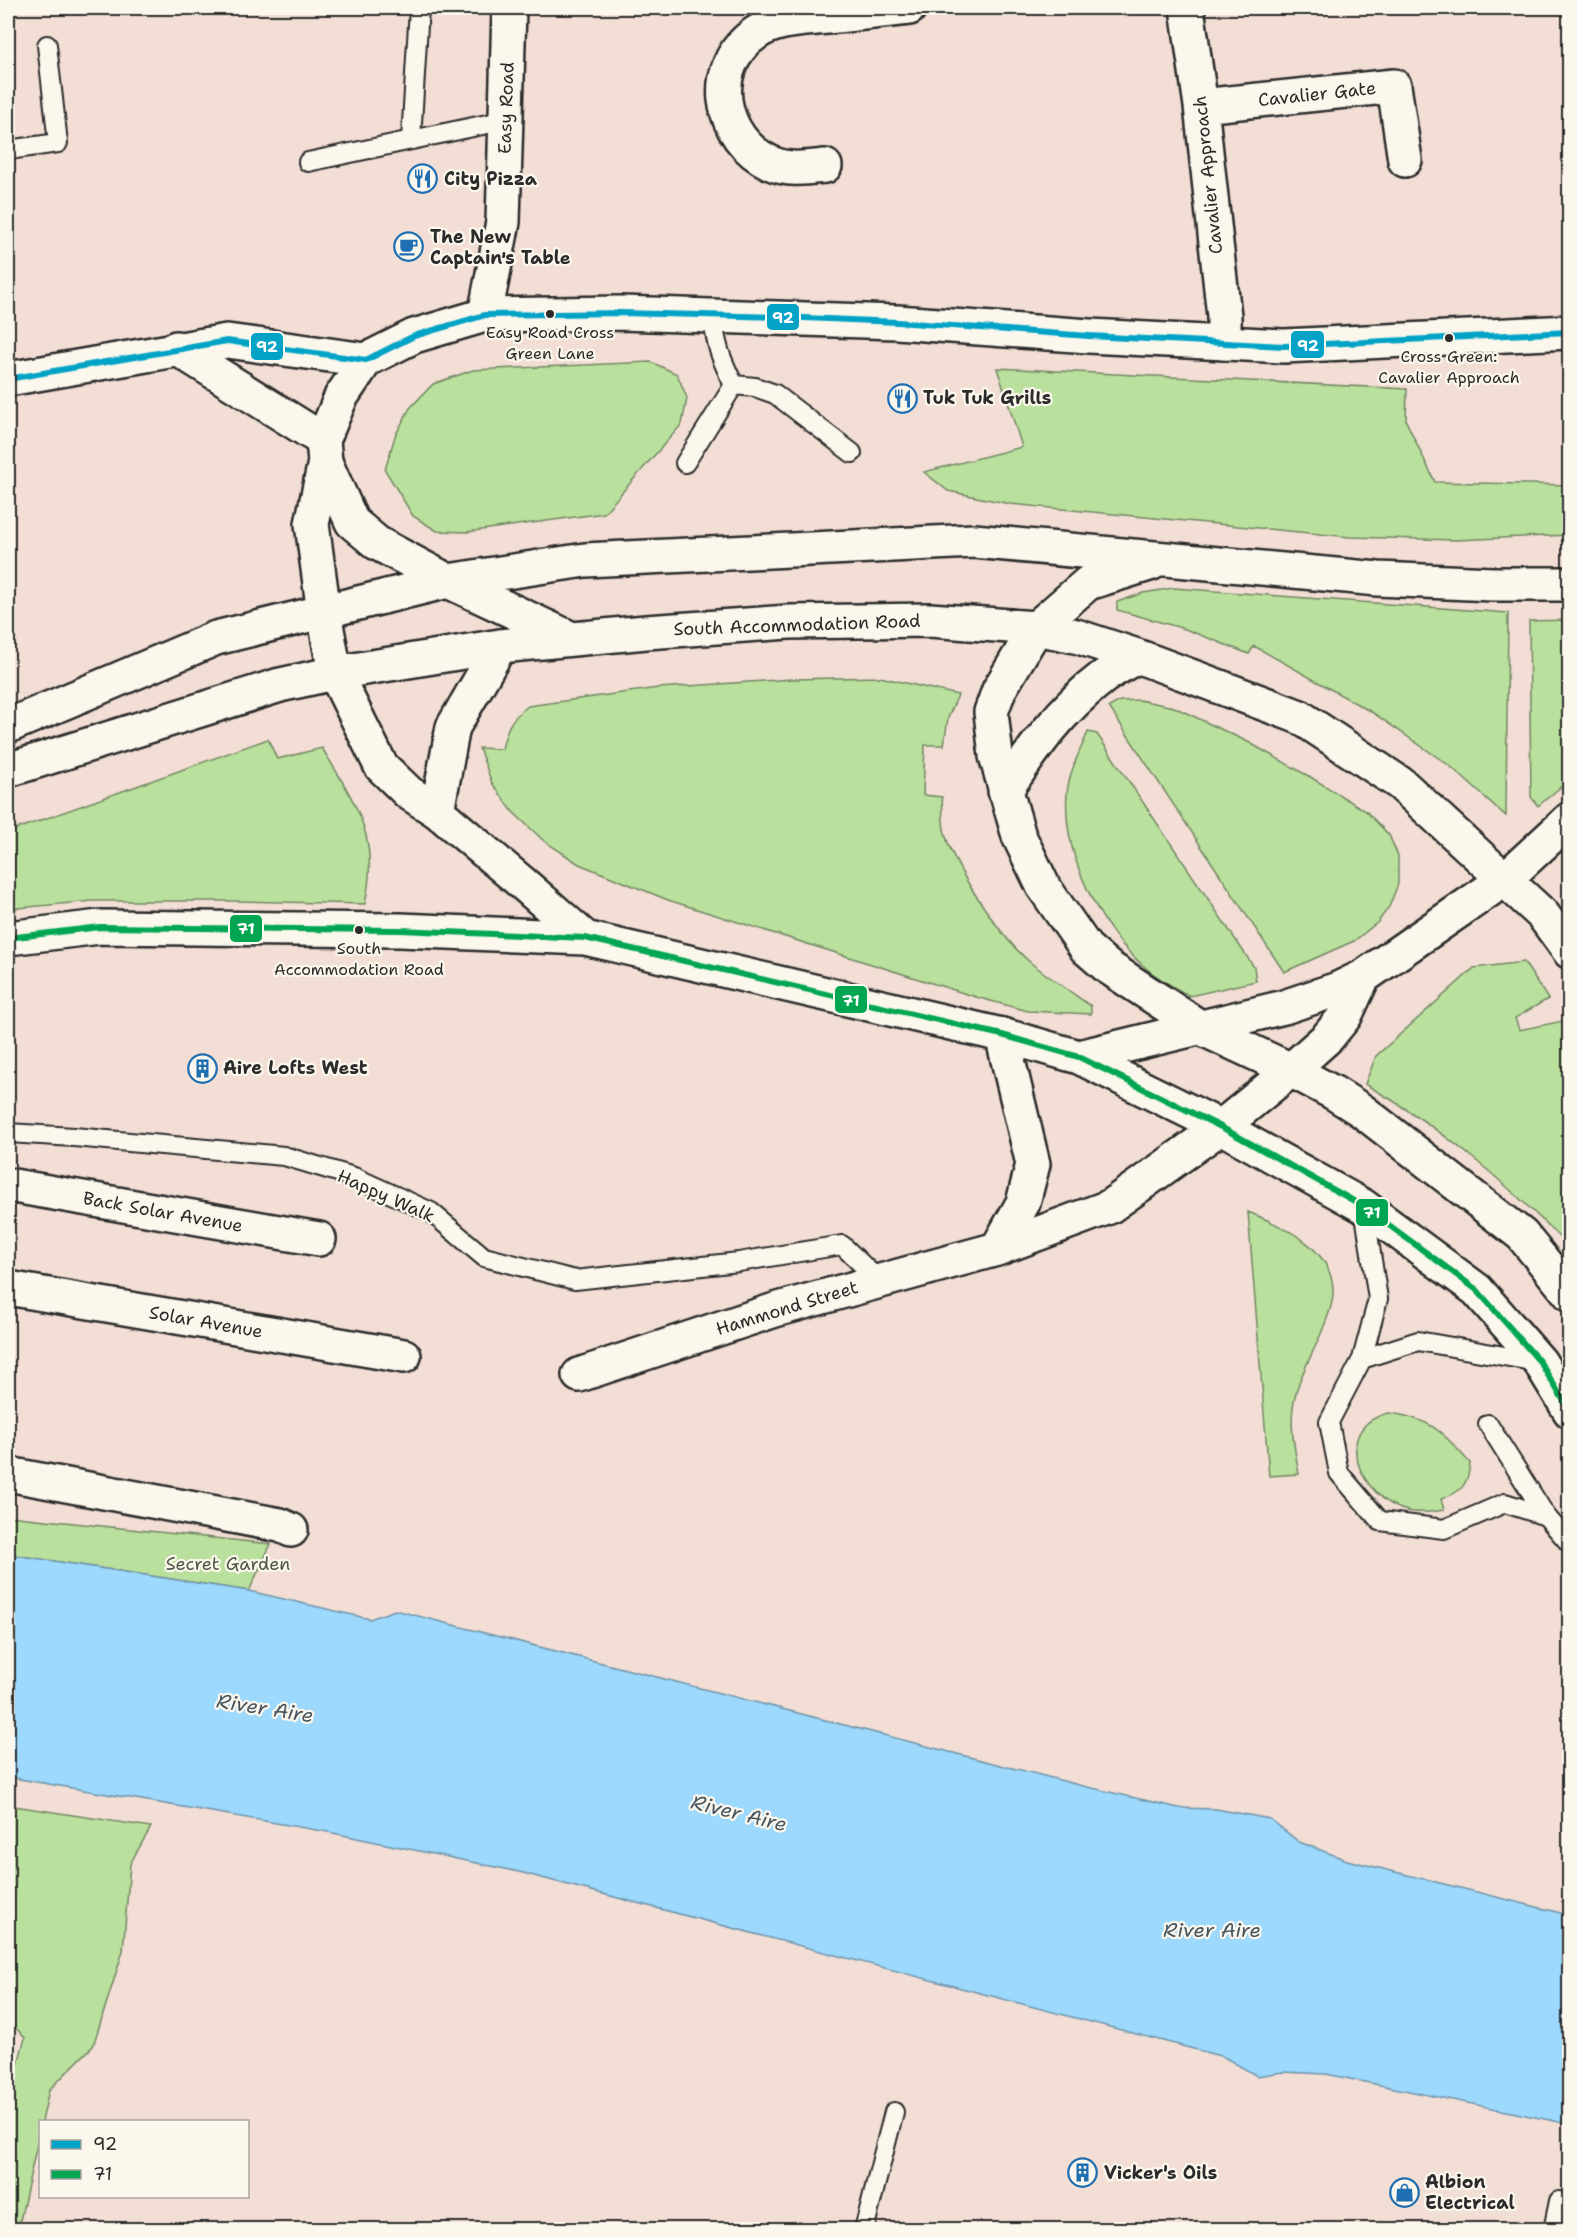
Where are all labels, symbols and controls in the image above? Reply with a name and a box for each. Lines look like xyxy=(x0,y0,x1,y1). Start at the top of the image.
street label: Easy Road xyxy=(492,61,520,155)
street label: Cavalier Gate xyxy=(1257,76,1377,112)
street label: Cavalier Approach xyxy=(1188,95,1228,255)
restaurant icon: City Pizza xyxy=(407,163,439,195)
place label: City Pizza xyxy=(444,167,538,191)
place label: The New Captain's Table xyxy=(430,225,571,270)
cafe icon: The New Captain's Table xyxy=(393,231,425,263)
line badge: 92 xyxy=(766,303,800,331)
text: 92 xyxy=(772,307,794,328)
marker: Easy Road Cross Green Lane xyxy=(544,308,556,320)
place label: Easy Road Cross Green Lane xyxy=(486,322,614,364)
line badge: 92 xyxy=(1290,330,1325,359)
line badge: 92 xyxy=(250,332,284,361)
marker: Cross Green: Cavalier Approach xyxy=(1443,332,1455,344)
text: 92 xyxy=(1297,335,1319,356)
text: 92 xyxy=(256,336,278,357)
place label: Cross Green: Cavalier Approach xyxy=(1378,346,1520,388)
restaurant icon: Tuk Tuk Grills xyxy=(886,382,918,414)
place label: Tuk Tuk Grills xyxy=(923,386,1051,410)
street label: South Accommodation Road xyxy=(673,609,921,641)
line badge: 71 xyxy=(229,914,263,943)
text: 71 xyxy=(237,918,255,939)
marker: South Accommodation Road xyxy=(353,924,365,936)
place label: South Accommodation Road xyxy=(274,938,444,980)
line badge: 71 xyxy=(834,985,868,1014)
text: 71 xyxy=(842,990,860,1011)
building icon: Aire Lofts West xyxy=(186,1052,218,1084)
place label: Aire Lofts West xyxy=(223,1056,368,1080)
street label: Happy Walk xyxy=(333,1164,439,1228)
street label: Back Solar Avenue xyxy=(81,1186,245,1238)
line badge: 71 xyxy=(1355,1198,1389,1227)
text: 71 xyxy=(1363,1202,1381,1223)
street label: Hammond Street xyxy=(713,1275,861,1341)
street label: Solar Avenue xyxy=(147,1300,265,1344)
park label: Secret Garden xyxy=(166,1552,290,1576)
water label: River Aire xyxy=(215,1688,315,1728)
water label: River Aire xyxy=(689,1789,789,1837)
water label: River Aire xyxy=(1163,1917,1261,1943)
legend xyxy=(39,2120,249,2198)
text: 92 xyxy=(93,2132,117,2156)
building icon: Vicker's Oils xyxy=(1067,2157,1099,2189)
place label: Vicker's Oils xyxy=(1104,2161,1217,2185)
text: 71 xyxy=(93,2162,112,2186)
place label: Albion Electrical xyxy=(1425,2170,1515,2215)
shop icon: Albion Electrical xyxy=(1388,2176,1420,2208)

